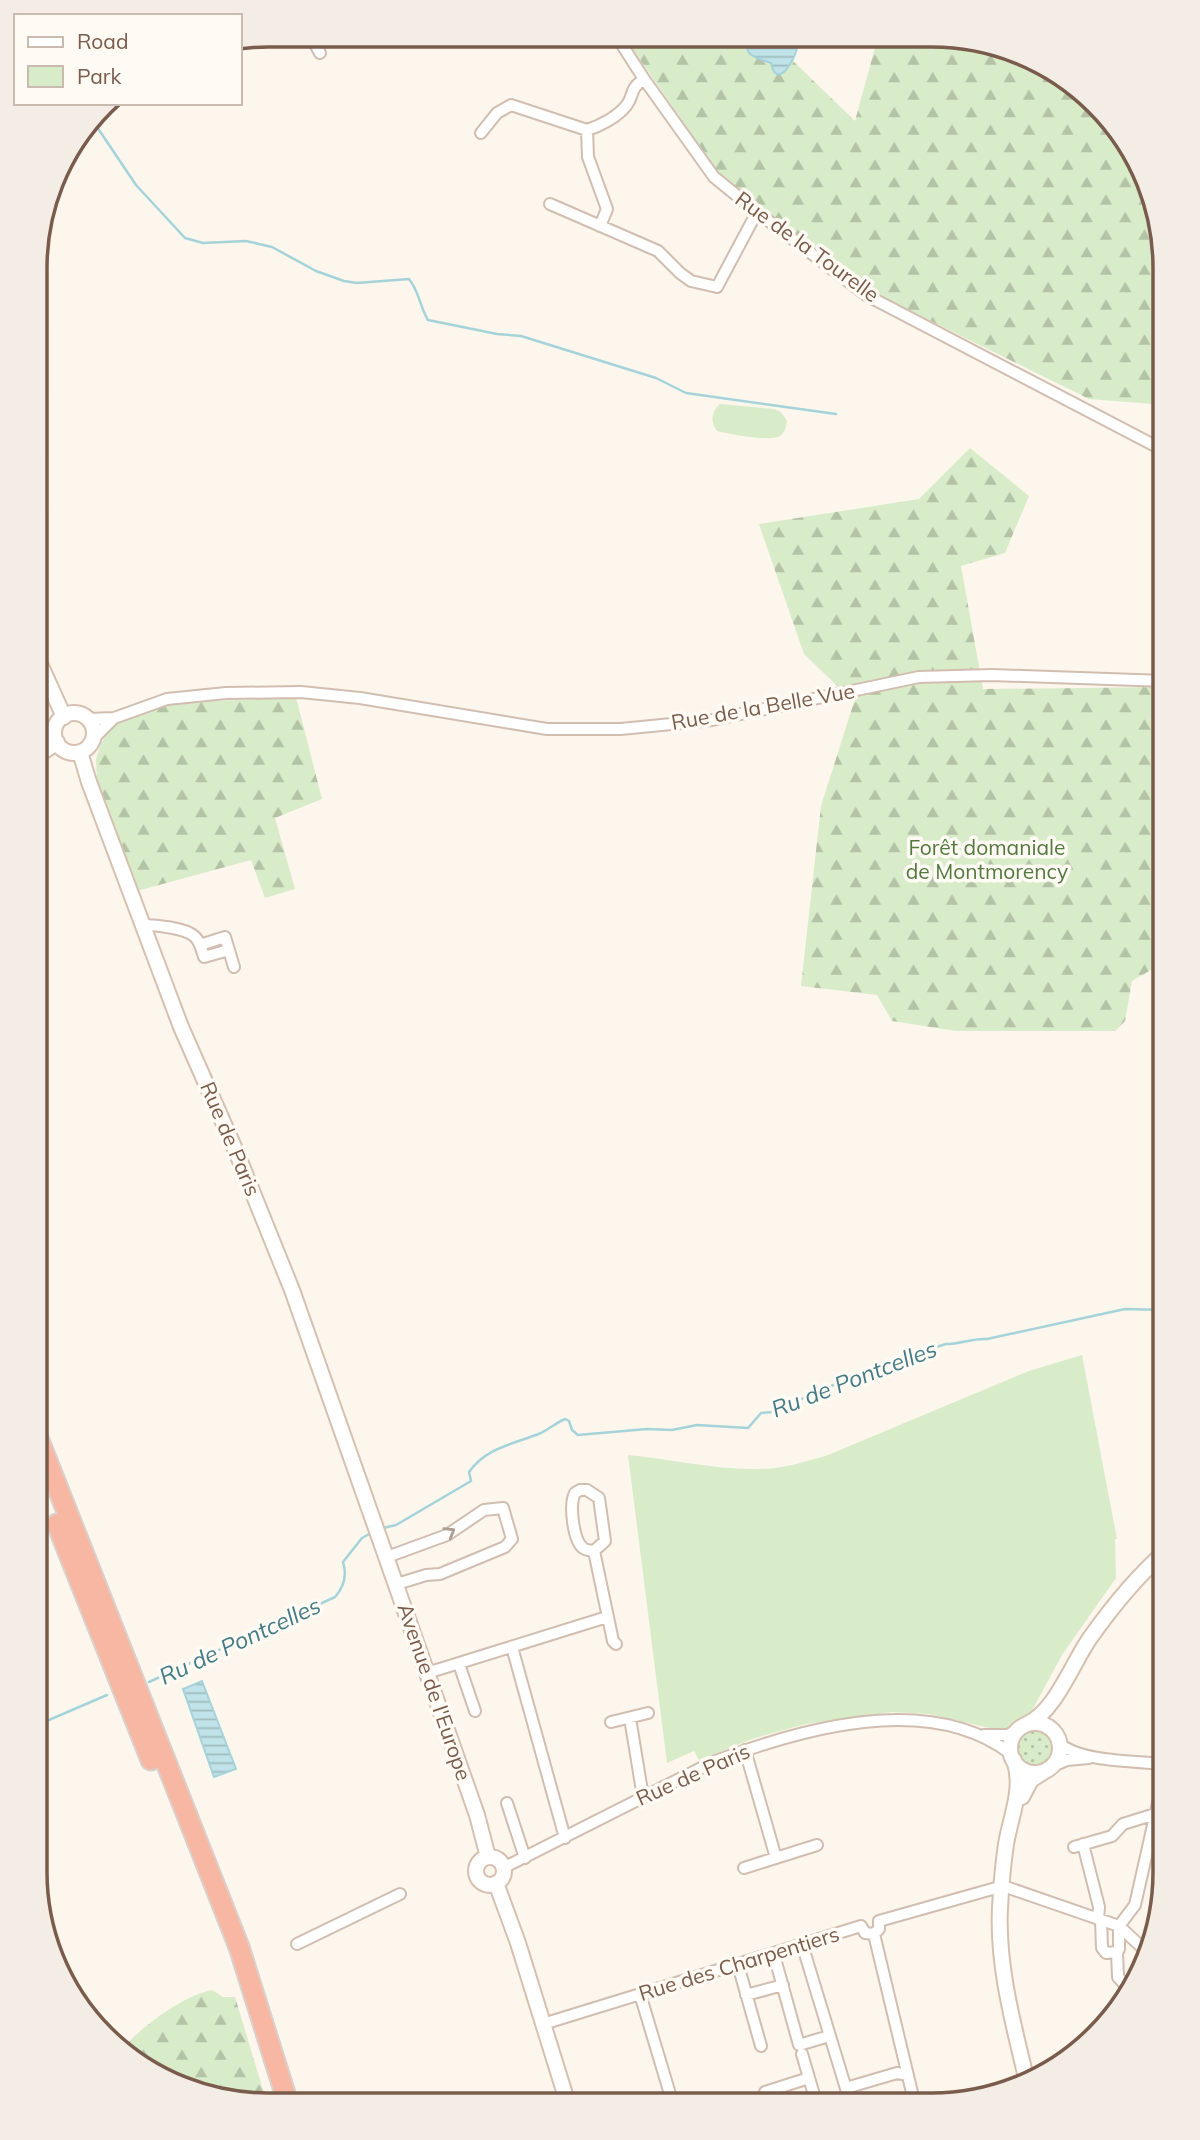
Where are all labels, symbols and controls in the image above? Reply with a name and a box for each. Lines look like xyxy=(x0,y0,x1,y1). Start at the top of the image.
legend xyxy=(14,14,242,105)
text: Road xyxy=(77,28,128,54)
text: Park xyxy=(77,63,121,89)
street label: Rue de la Tourelle xyxy=(731,185,885,307)
street label: Rue de la Belle Vue xyxy=(669,677,857,735)
park label: Forêt domaniale de Montmorency xyxy=(906,834,1068,884)
street label: Rue de Paris xyxy=(195,1077,267,1200)
water label: Ru de Pontcelles xyxy=(767,1334,941,1423)
one-way arrow xyxy=(443,1527,456,1540)
water label: Ru de Pontcelles xyxy=(154,1590,325,1691)
street label: Avenue de l'Europe xyxy=(392,1600,477,1784)
street label: Rue de Paris xyxy=(632,1737,754,1811)
street label: Rue des Charpentiers xyxy=(635,1920,842,2006)

